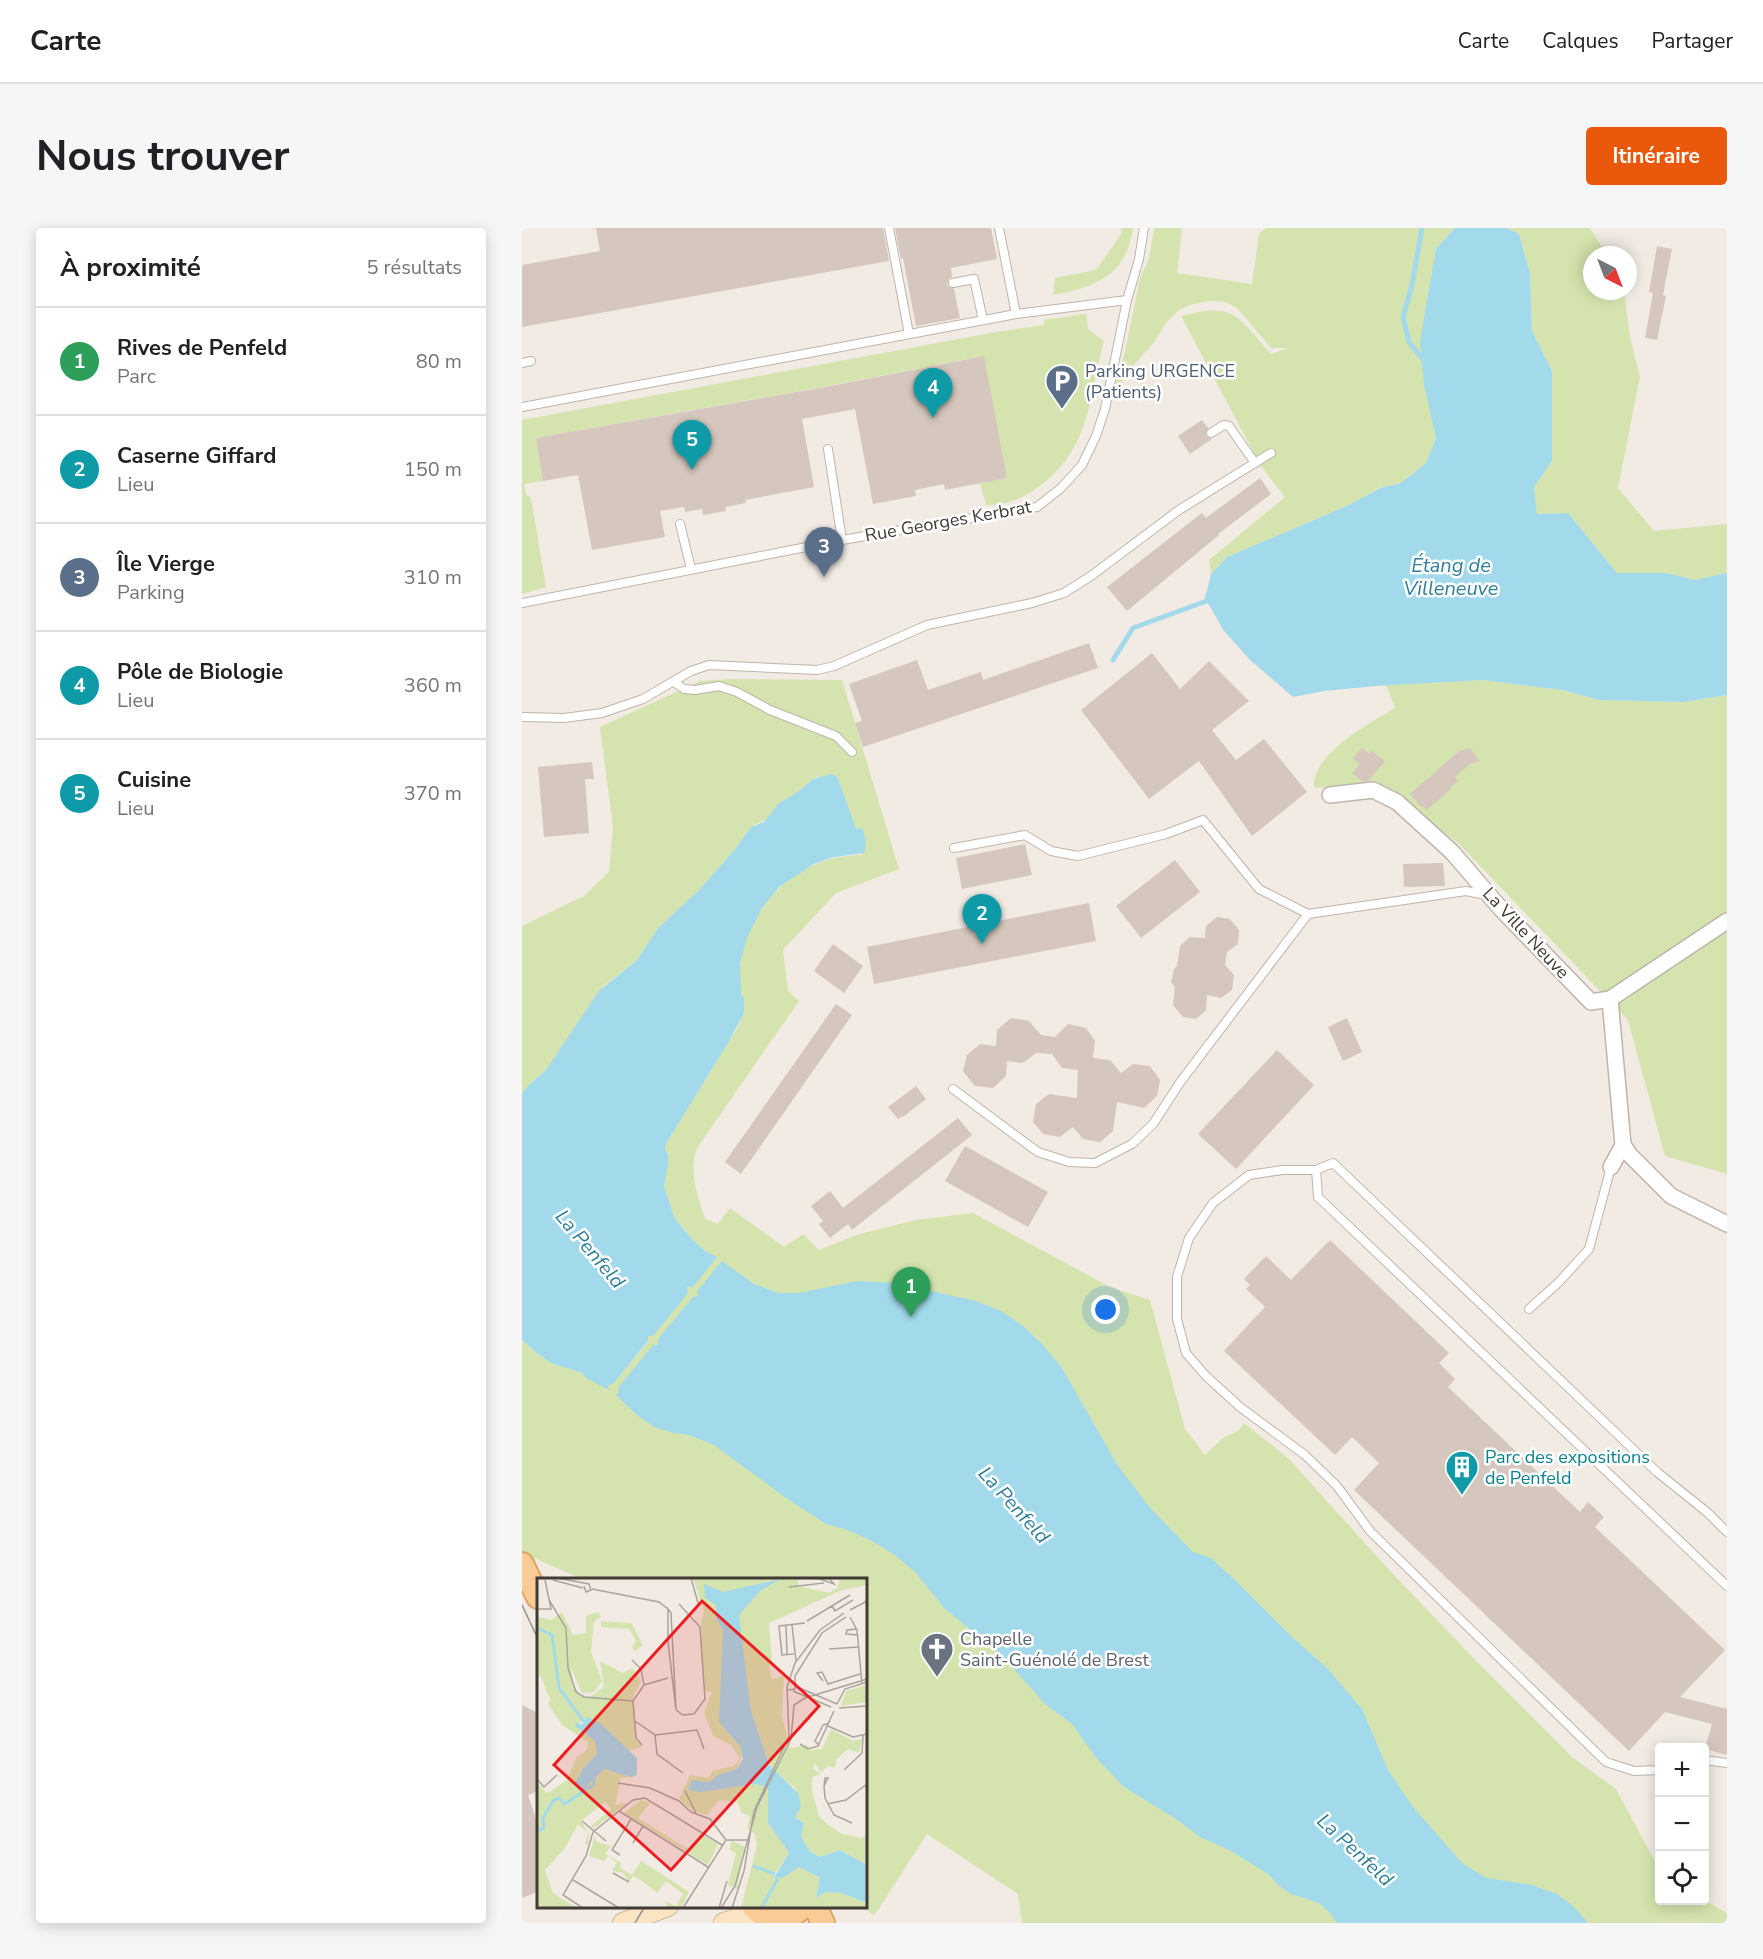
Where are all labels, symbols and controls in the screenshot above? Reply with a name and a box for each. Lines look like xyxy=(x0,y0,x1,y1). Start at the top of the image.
text: Carte xyxy=(30,22,101,60)
text: Carte xyxy=(1458,27,1509,55)
text: Calques xyxy=(1542,27,1619,55)
text: Partager xyxy=(1652,27,1733,55)
button: Itinéraire xyxy=(1586,127,1727,185)
text: Nous trouver xyxy=(36,128,289,185)
north arrow xyxy=(1583,246,1637,300)
text: À proximité xyxy=(60,250,201,285)
text: 5 résultats xyxy=(366,254,462,281)
text: Rives de Penfeld xyxy=(117,333,287,363)
text: 1 xyxy=(74,348,86,375)
text: 80 m xyxy=(416,348,462,375)
place label: Parking URGENCE (Patients) xyxy=(1085,359,1235,404)
text: Parc xyxy=(117,363,156,390)
parking icon: Parking URGENCE (Patients) xyxy=(1044,363,1080,410)
pin: 4 xyxy=(914,368,952,418)
pin: 5 xyxy=(672,420,712,470)
text: Caserne Giffard xyxy=(117,441,276,471)
text: 2 xyxy=(74,456,86,483)
text: 150 m xyxy=(404,456,462,483)
text: Lieu xyxy=(117,471,154,498)
street label: Rue Georges Kerbrat xyxy=(863,494,1034,547)
pin: 3 xyxy=(804,528,844,577)
text: Île Vierge xyxy=(117,549,215,579)
water label: Étang de Villeneuve xyxy=(1404,552,1499,602)
text: 3 xyxy=(74,564,86,591)
text: 310 m xyxy=(404,564,462,591)
text: Parking xyxy=(117,579,185,606)
text: Pôle de Biologie xyxy=(117,657,283,687)
text: 4 xyxy=(74,672,86,699)
text: 360 m xyxy=(404,672,462,699)
text: Lieu xyxy=(117,687,154,714)
text: Cuisine xyxy=(117,765,191,795)
text: 5 xyxy=(74,780,86,807)
text: 370 m xyxy=(404,780,462,807)
text: Lieu xyxy=(117,795,154,822)
street label: La Ville Neuve xyxy=(1477,882,1575,984)
pin: 2 xyxy=(962,894,1002,944)
water label: La Penfeld xyxy=(549,1204,631,1294)
pin: 1 xyxy=(892,1268,930,1317)
your location xyxy=(1091,1295,1120,1324)
place label: Parc des expositions de Penfeld xyxy=(1485,1445,1650,1490)
building icon: Parc des expositions de Penfeld xyxy=(1444,1449,1480,1496)
water label: La Penfeld xyxy=(972,1461,1056,1550)
inset map xyxy=(537,1578,867,1908)
place label: Chapelle Saint-Guénolé de Brest xyxy=(960,1627,1150,1672)
church icon: Chapelle Saint-Guénolé de Brest xyxy=(919,1631,955,1678)
map controls xyxy=(1655,1743,1709,1905)
button: + xyxy=(1655,1743,1709,1797)
button: − xyxy=(1655,1797,1709,1851)
water label: La Penfeld xyxy=(1311,1808,1399,1893)
button: locate xyxy=(1655,1851,1709,1905)

